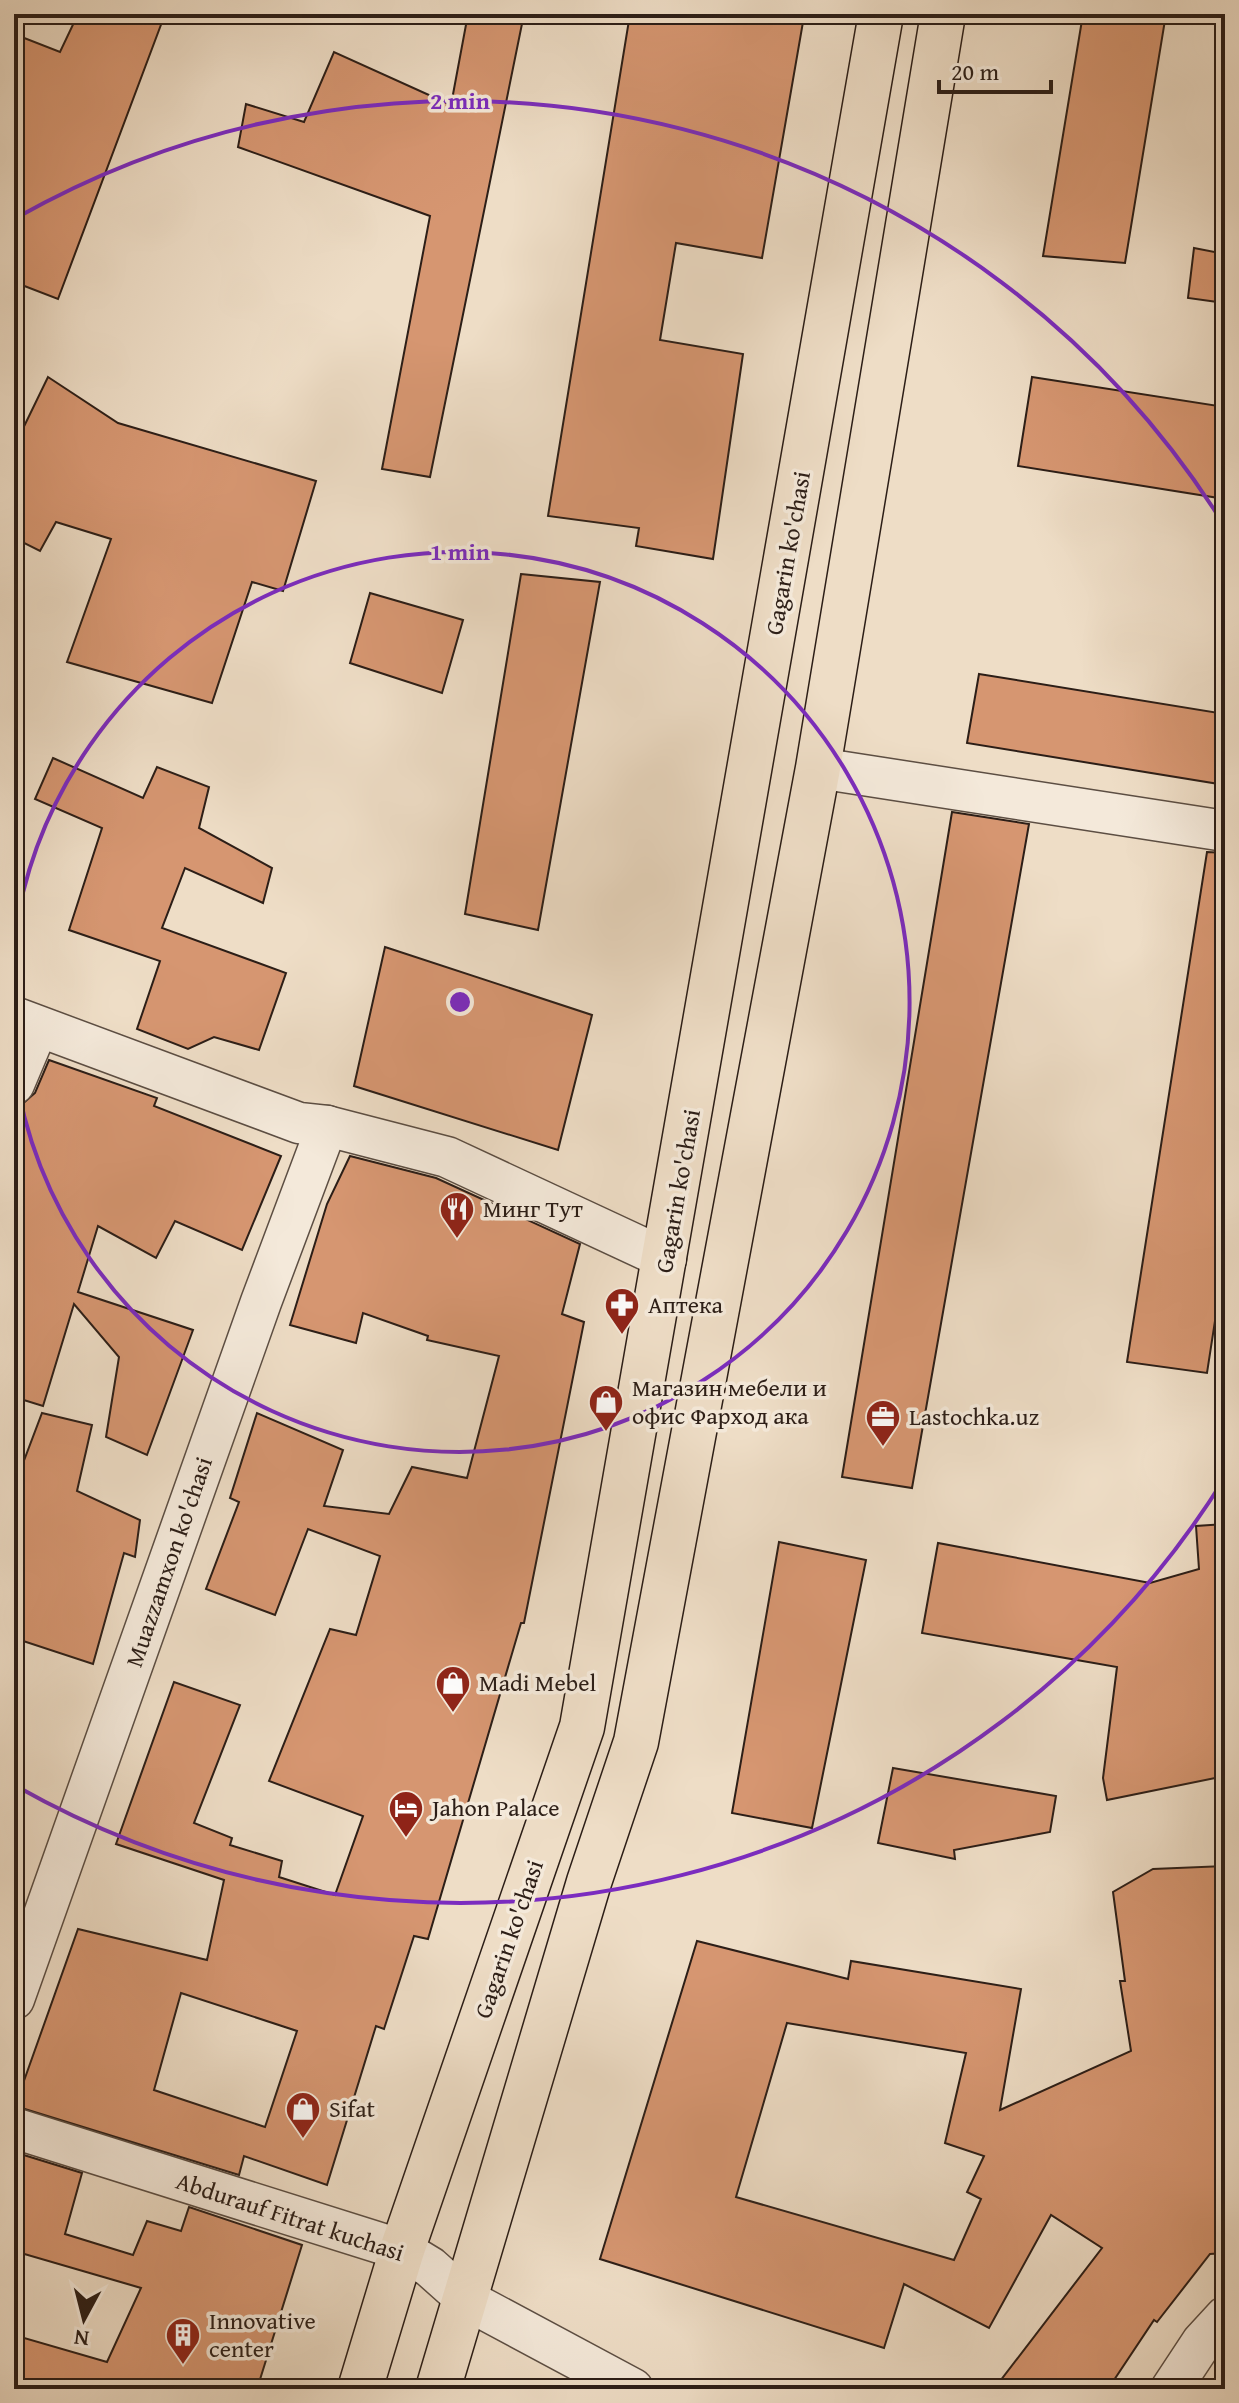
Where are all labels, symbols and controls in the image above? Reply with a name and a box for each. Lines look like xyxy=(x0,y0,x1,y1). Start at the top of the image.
scale bar xyxy=(939,44,1051,94)
text: 20 m xyxy=(951,54,999,89)
text: 2 min xyxy=(430,83,490,118)
street label: Gagarin ko'chasi xyxy=(756,468,819,638)
text: 1 min xyxy=(430,534,490,569)
centre of rings xyxy=(446,988,474,1016)
street label: Gagarin ko'chasi xyxy=(646,1106,709,1276)
restaurant icon: Минг Тут xyxy=(438,1190,476,1240)
place label: Минг Тут xyxy=(483,1191,583,1226)
pharmacy icon: Аптека xyxy=(603,1286,641,1336)
place label: Аптека xyxy=(648,1287,724,1322)
place label: Магазин мебели и офис Фарход ака xyxy=(632,1370,827,1433)
shop icon: Магазин мебели и офис Фарход ака xyxy=(587,1383,625,1433)
office icon: Lastochka.uz xyxy=(864,1398,902,1448)
place label: Lastochka.uz xyxy=(909,1399,1039,1434)
street label: Muazzamxon ko'chasi xyxy=(116,1452,221,1672)
shop icon: Madi Mebel xyxy=(434,1664,472,1714)
place label: Madi Mebel xyxy=(479,1665,596,1700)
hotel icon: Jahon Palace xyxy=(387,1789,425,1839)
place label: Jahon Palace xyxy=(429,1790,560,1825)
street label: Gagarin ko'chasi xyxy=(465,1855,552,2023)
shop icon: Sifat xyxy=(284,2090,322,2140)
place label: Sifat xyxy=(329,2091,376,2126)
street label: Abdurauf Fitrat kuchasi xyxy=(172,2163,409,2270)
north arrow xyxy=(44,2279,124,2359)
place label: Innovative center xyxy=(209,2303,316,2366)
building icon: Innovative center xyxy=(164,2316,202,2366)
text: N xyxy=(72,2322,91,2356)

